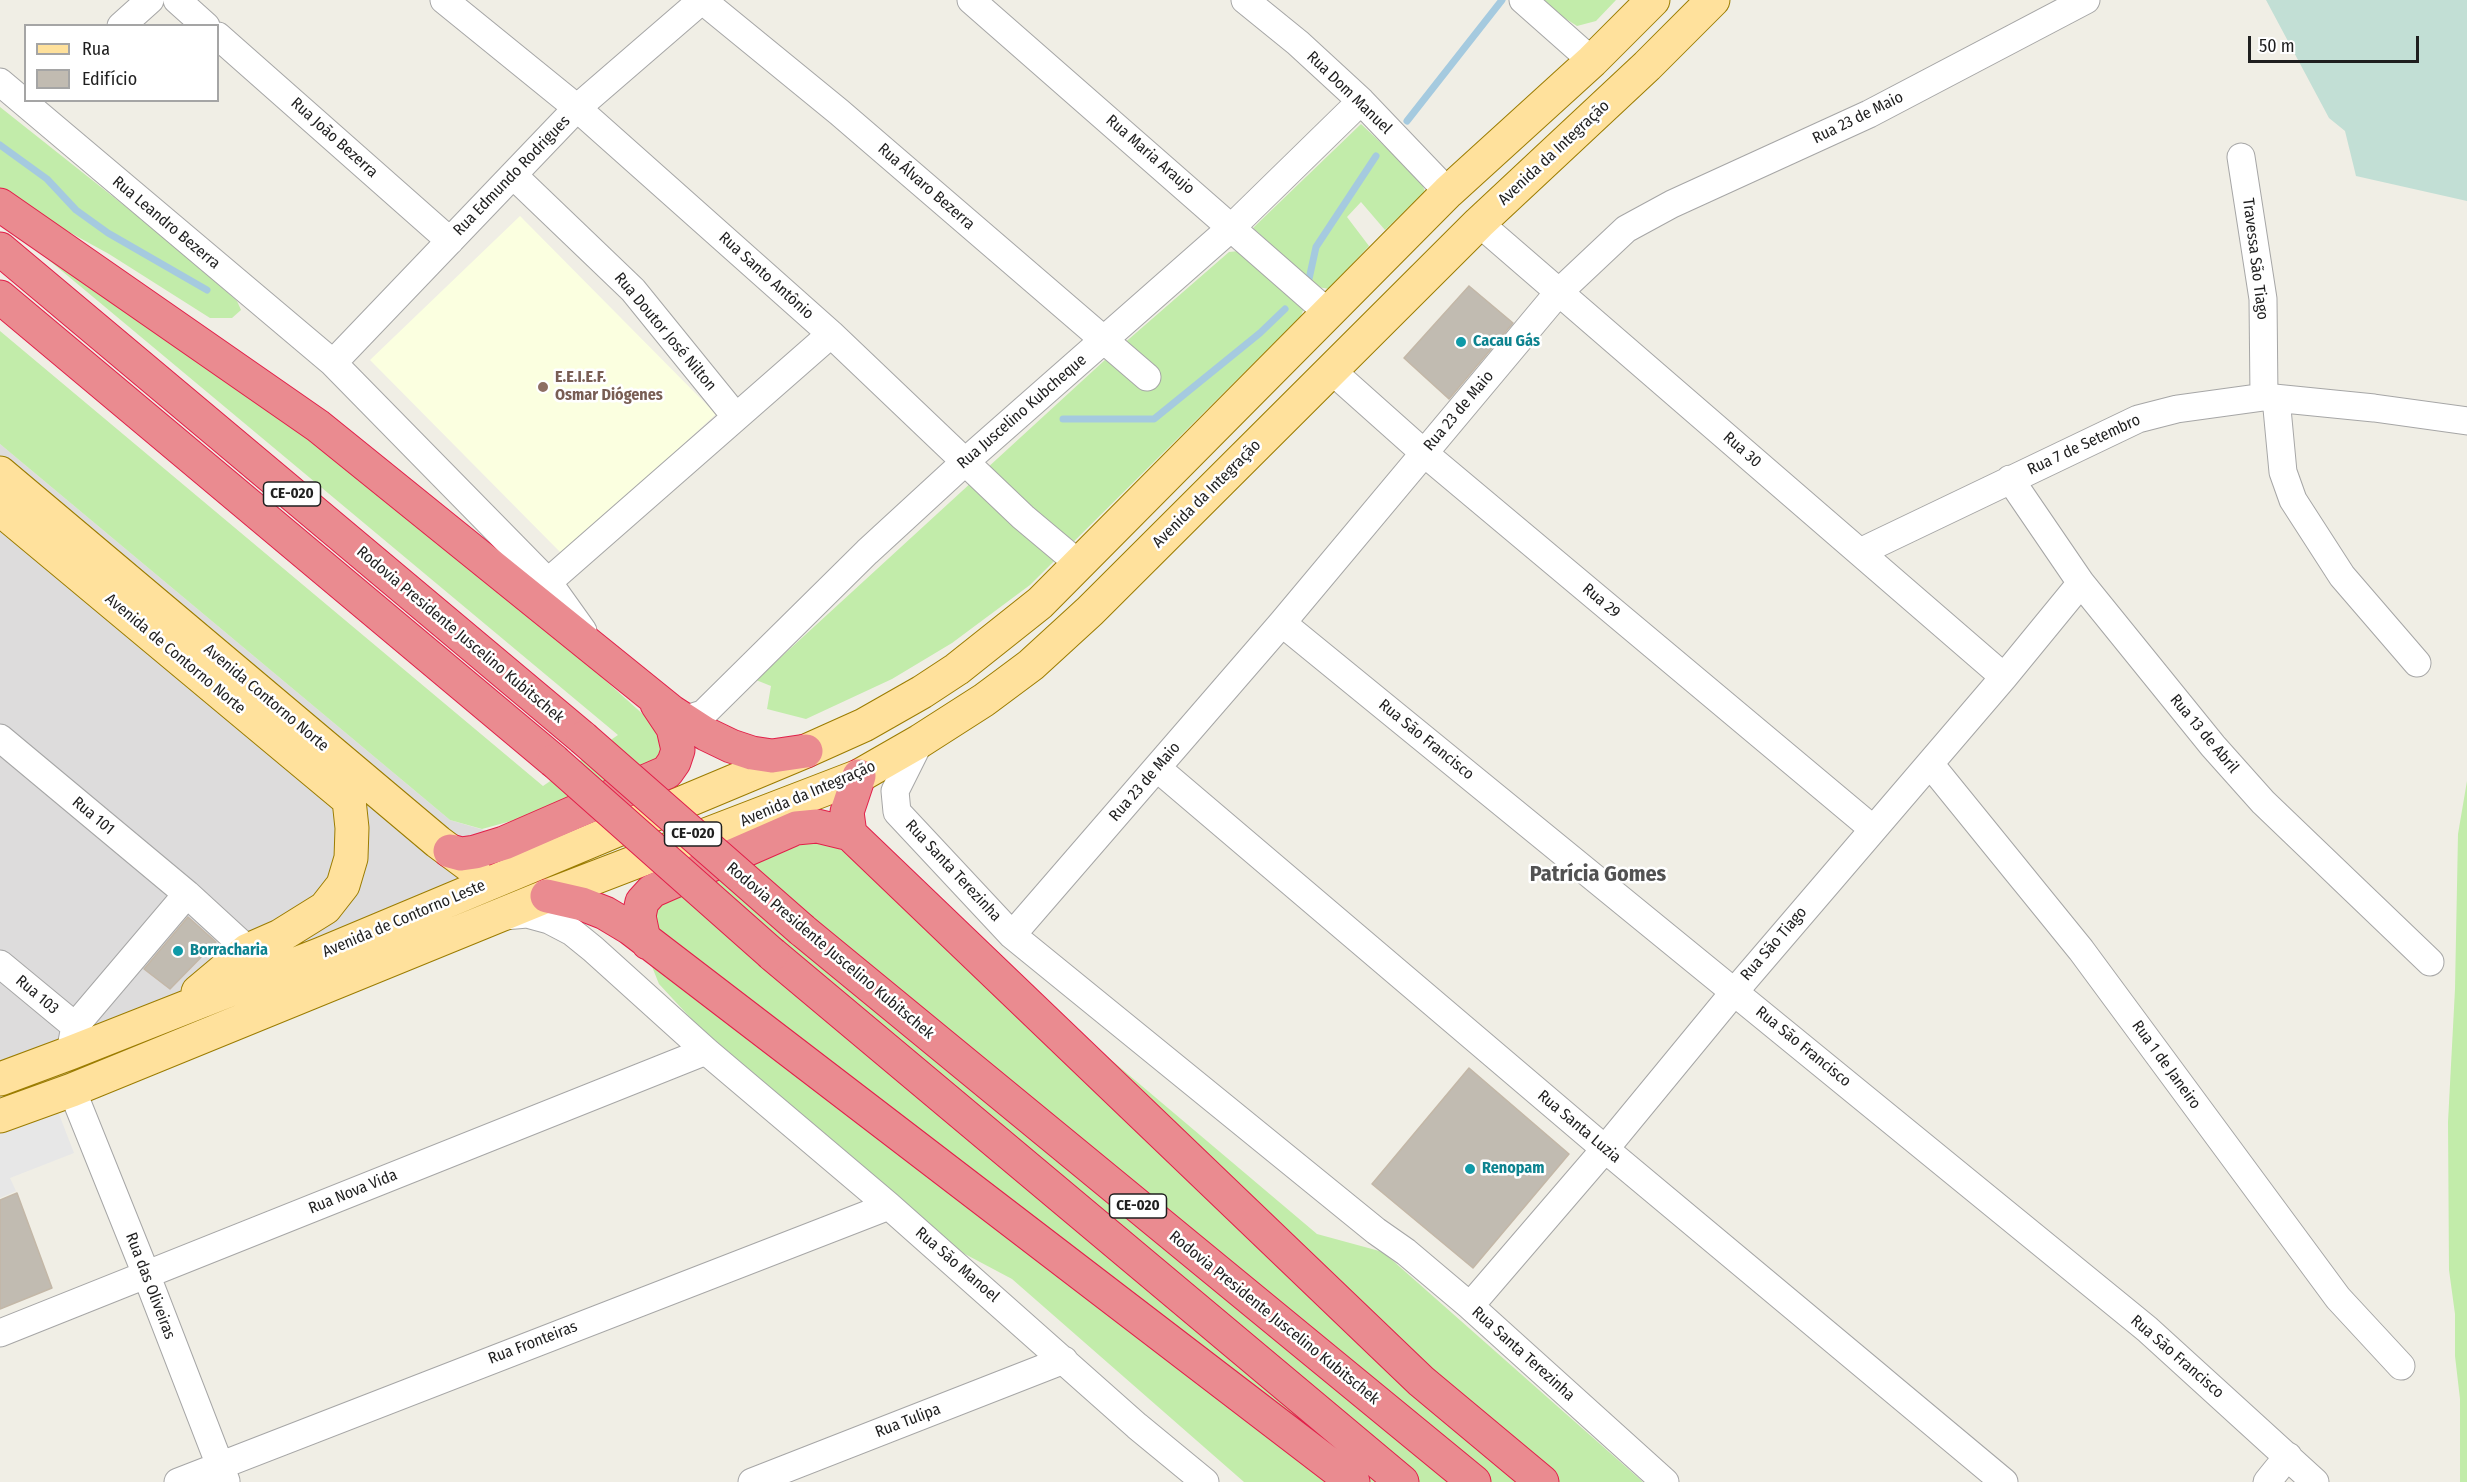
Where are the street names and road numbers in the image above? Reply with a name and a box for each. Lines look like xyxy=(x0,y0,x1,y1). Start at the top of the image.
street label: Rua Dom Manuel xyxy=(1303,48,1395,138)
street label: Rua 23 de Maio xyxy=(1809,88,1907,148)
street label: Rua João Bezerra xyxy=(287,94,381,182)
street label: Avenida da Integração xyxy=(1494,96,1614,210)
street label: Rua Maria Araujo xyxy=(1102,111,1198,199)
street label: Rua Edmundo Rodrigues xyxy=(450,112,574,240)
street label: Rua Álvaro Bezerra xyxy=(874,140,978,234)
street label: Rua Leandro Bezerra xyxy=(108,172,224,274)
street label: Travessa São Tiago xyxy=(2238,197,2272,321)
street label: Rua Santo Antônio xyxy=(715,228,817,324)
street label: Rua Doutor José Nilton xyxy=(610,269,720,395)
street label: Rua Juscelino Kubcheque xyxy=(954,351,1090,473)
street label: Rua 23 de Maio xyxy=(1420,367,1498,455)
street label: Rua 7 de Setembro xyxy=(2025,410,2143,480)
street label: Rua 30 xyxy=(1719,428,1765,472)
street label: Avenida da Integração xyxy=(1149,436,1265,552)
road number: CE-020 xyxy=(264,482,320,506)
street label: Rodovia Presidente Juscelino Kubitschek xyxy=(352,543,568,727)
street label: Rua 29 xyxy=(1578,580,1624,622)
street label: Avenida de Contorno Norte xyxy=(101,590,249,718)
street label: Avenida Contorno Norte xyxy=(200,640,332,756)
street label: Rua 13 de Abril xyxy=(2165,691,2243,777)
street label: Rua São Francisco xyxy=(1374,696,1478,784)
street label: Rua 23 de Maio xyxy=(1105,738,1185,826)
street label: Avenida da Integração xyxy=(737,757,879,831)
street label: Rua 101 xyxy=(68,793,118,839)
street label: Rua Santa Terezinha xyxy=(901,816,1005,926)
road number: CE-020 xyxy=(664,822,722,846)
street label: Rodovia Presidente Juscelino Kubitschek xyxy=(722,859,938,1043)
street label: Avenida de Contorno Leste xyxy=(320,876,488,962)
street label: Rua São Tiago xyxy=(1737,903,1811,985)
street label: Rua 103 xyxy=(12,971,62,1019)
street label: Rua São Francisco xyxy=(1751,1003,1855,1091)
street label: Rua 1 de Janeiro xyxy=(2127,1017,2205,1113)
street label: Rua Santa Luzia xyxy=(1533,1087,1625,1167)
street label: Rua Nova Vida xyxy=(306,1166,400,1218)
road number: CE-020 xyxy=(1110,1194,1166,1218)
street label: Rua São Manoel xyxy=(911,1223,1003,1307)
street label: Rodovia Presidente Juscelino Kubitschek xyxy=(1165,1227,1383,1409)
street label: Rua das Oliveiras xyxy=(121,1230,179,1342)
street label: Rua Santa Terezinha xyxy=(1468,1303,1578,1405)
street label: Rua São Francisco xyxy=(2127,1311,2227,1403)
street label: Rua Fronteiras xyxy=(486,1317,580,1369)
street label: Rua Tulipa xyxy=(873,1400,943,1442)

